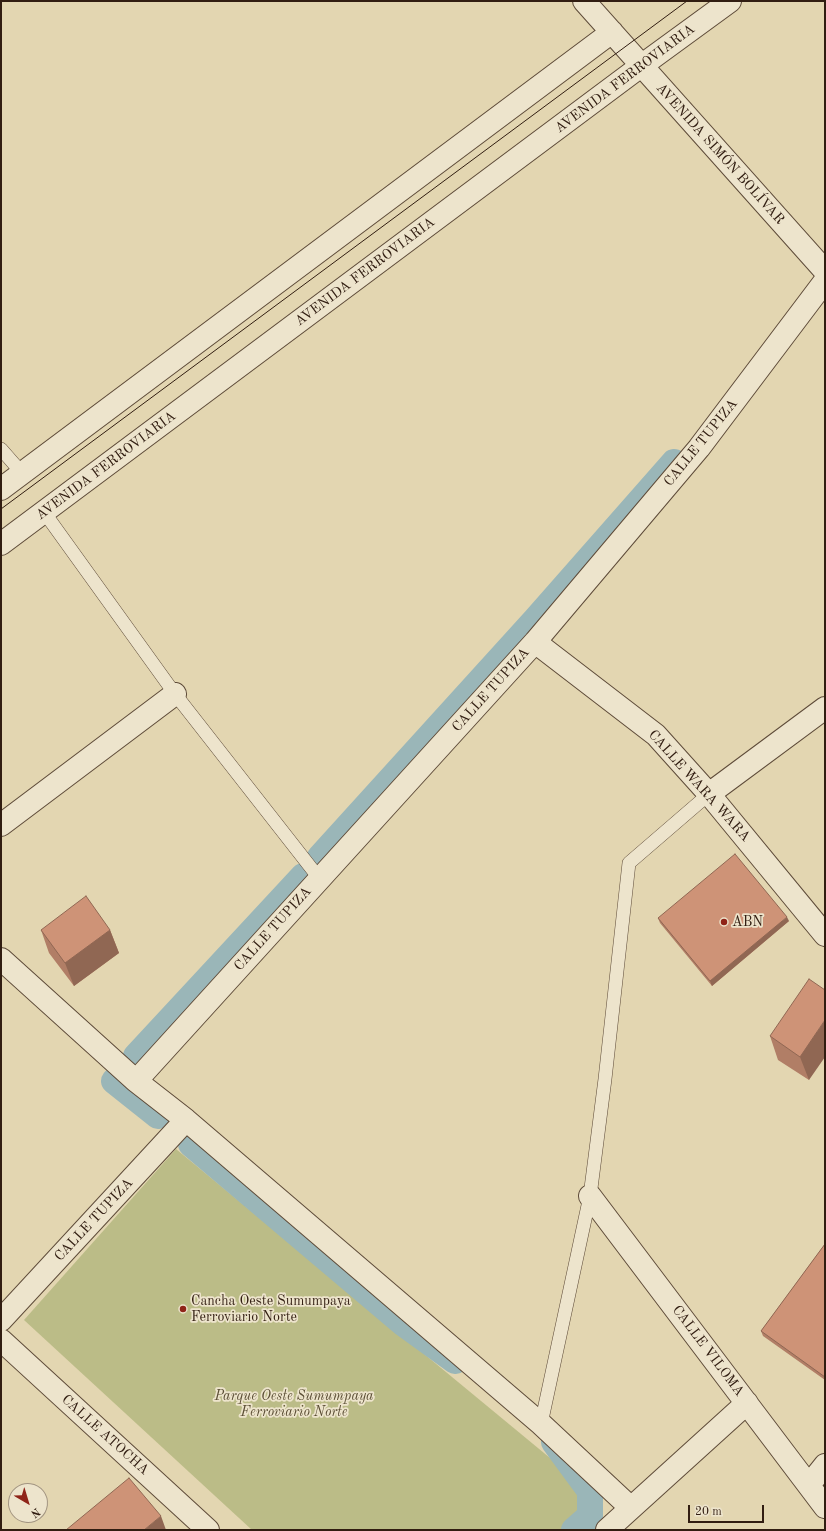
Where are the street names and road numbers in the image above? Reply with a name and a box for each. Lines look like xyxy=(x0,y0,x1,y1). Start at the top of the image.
street label: AVENIDA FERROVIARIA xyxy=(552,21,698,137)
street label: AVENIDA SIMÓN BOLÍVAR xyxy=(652,80,788,228)
street label: AVENIDA FERROVIARIA xyxy=(292,214,438,330)
street label: CALLE TUPIZA xyxy=(661,396,741,490)
street label: AVENIDA FERROVIARIA xyxy=(33,408,179,524)
street label: CALLE TUPIZA xyxy=(449,644,533,736)
street label: CALLE WARA WARA xyxy=(644,727,754,845)
street label: CALLE TUPIZA xyxy=(231,883,315,975)
street label: CALLE TUPIZA xyxy=(51,1175,137,1265)
street label: CALLE VILOMA xyxy=(668,1302,748,1400)
street label: CALLE ATOCHA xyxy=(58,1391,152,1479)

